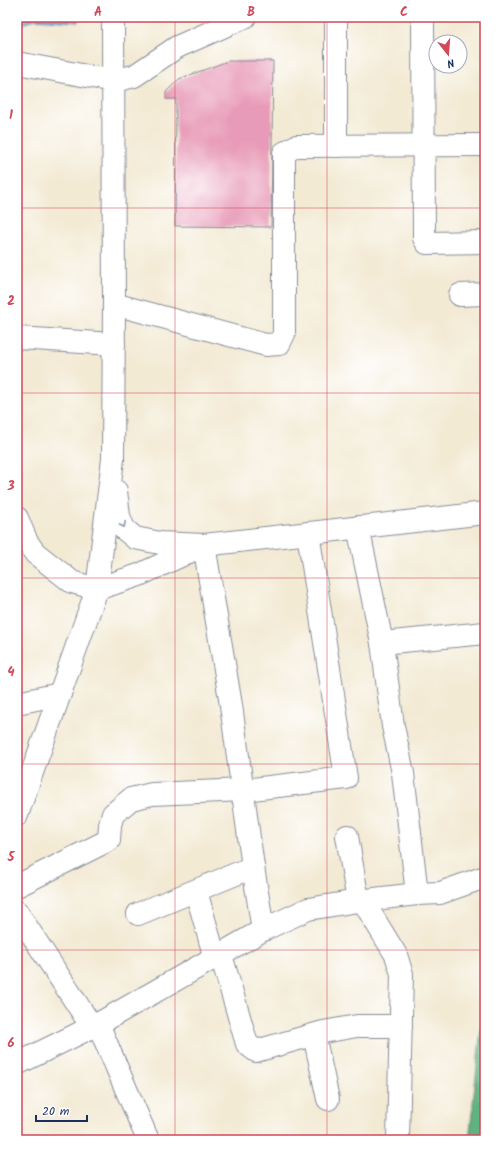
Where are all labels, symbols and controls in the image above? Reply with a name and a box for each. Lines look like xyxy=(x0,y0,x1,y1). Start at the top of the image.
text: A xyxy=(94,2,102,23)
text: B xyxy=(247,2,255,23)
text: C xyxy=(400,2,408,23)
north arrow xyxy=(428,34,468,74)
text: N xyxy=(445,53,457,72)
text: 1 xyxy=(9,105,13,126)
text: 2 xyxy=(7,291,15,312)
text: 3 xyxy=(6,476,15,497)
one-way arrow xyxy=(118,521,126,528)
text: 4 xyxy=(7,662,15,683)
text: 5 xyxy=(7,847,16,868)
text: 6 xyxy=(7,1033,15,1054)
scale bar xyxy=(36,1097,87,1123)
text: 20 m xyxy=(42,1102,70,1121)

